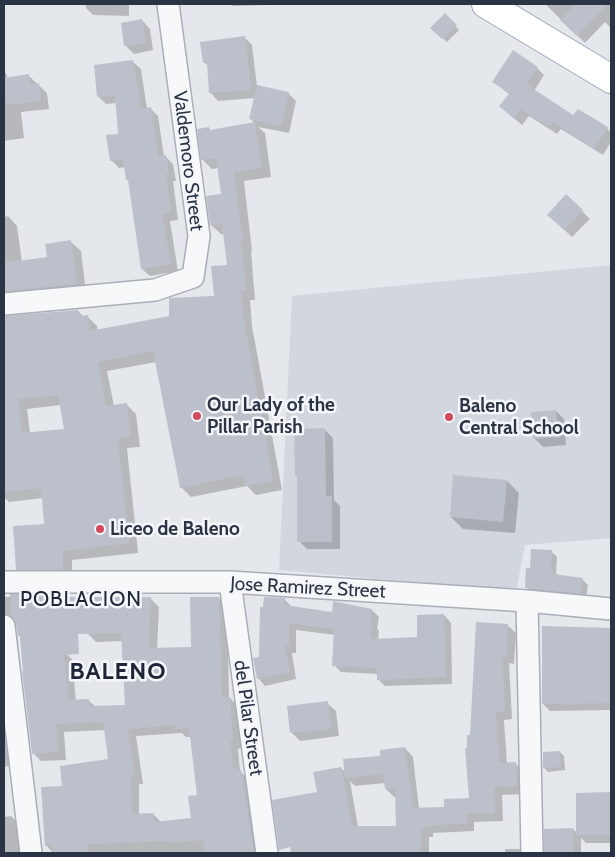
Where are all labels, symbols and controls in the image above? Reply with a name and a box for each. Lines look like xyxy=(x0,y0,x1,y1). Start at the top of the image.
street label: Valdemoro Street xyxy=(168,90,208,232)
place label: Our Lady of the Pillar Parish xyxy=(207,394,335,438)
place label: Baleno Central School xyxy=(459,395,579,439)
marker: Our Lady of the Pillar Parish xyxy=(191,410,203,422)
marker: Baleno Central School xyxy=(443,411,455,423)
place label: Liceo de Baleno xyxy=(110,518,240,540)
marker: Liceo de Baleno xyxy=(94,523,106,535)
street label: Jose Ramirez Street xyxy=(230,573,386,603)
district label: POBLACION xyxy=(19,587,143,613)
district label: BALENO xyxy=(69,658,167,686)
street label: del Pilar Street xyxy=(229,659,267,777)

